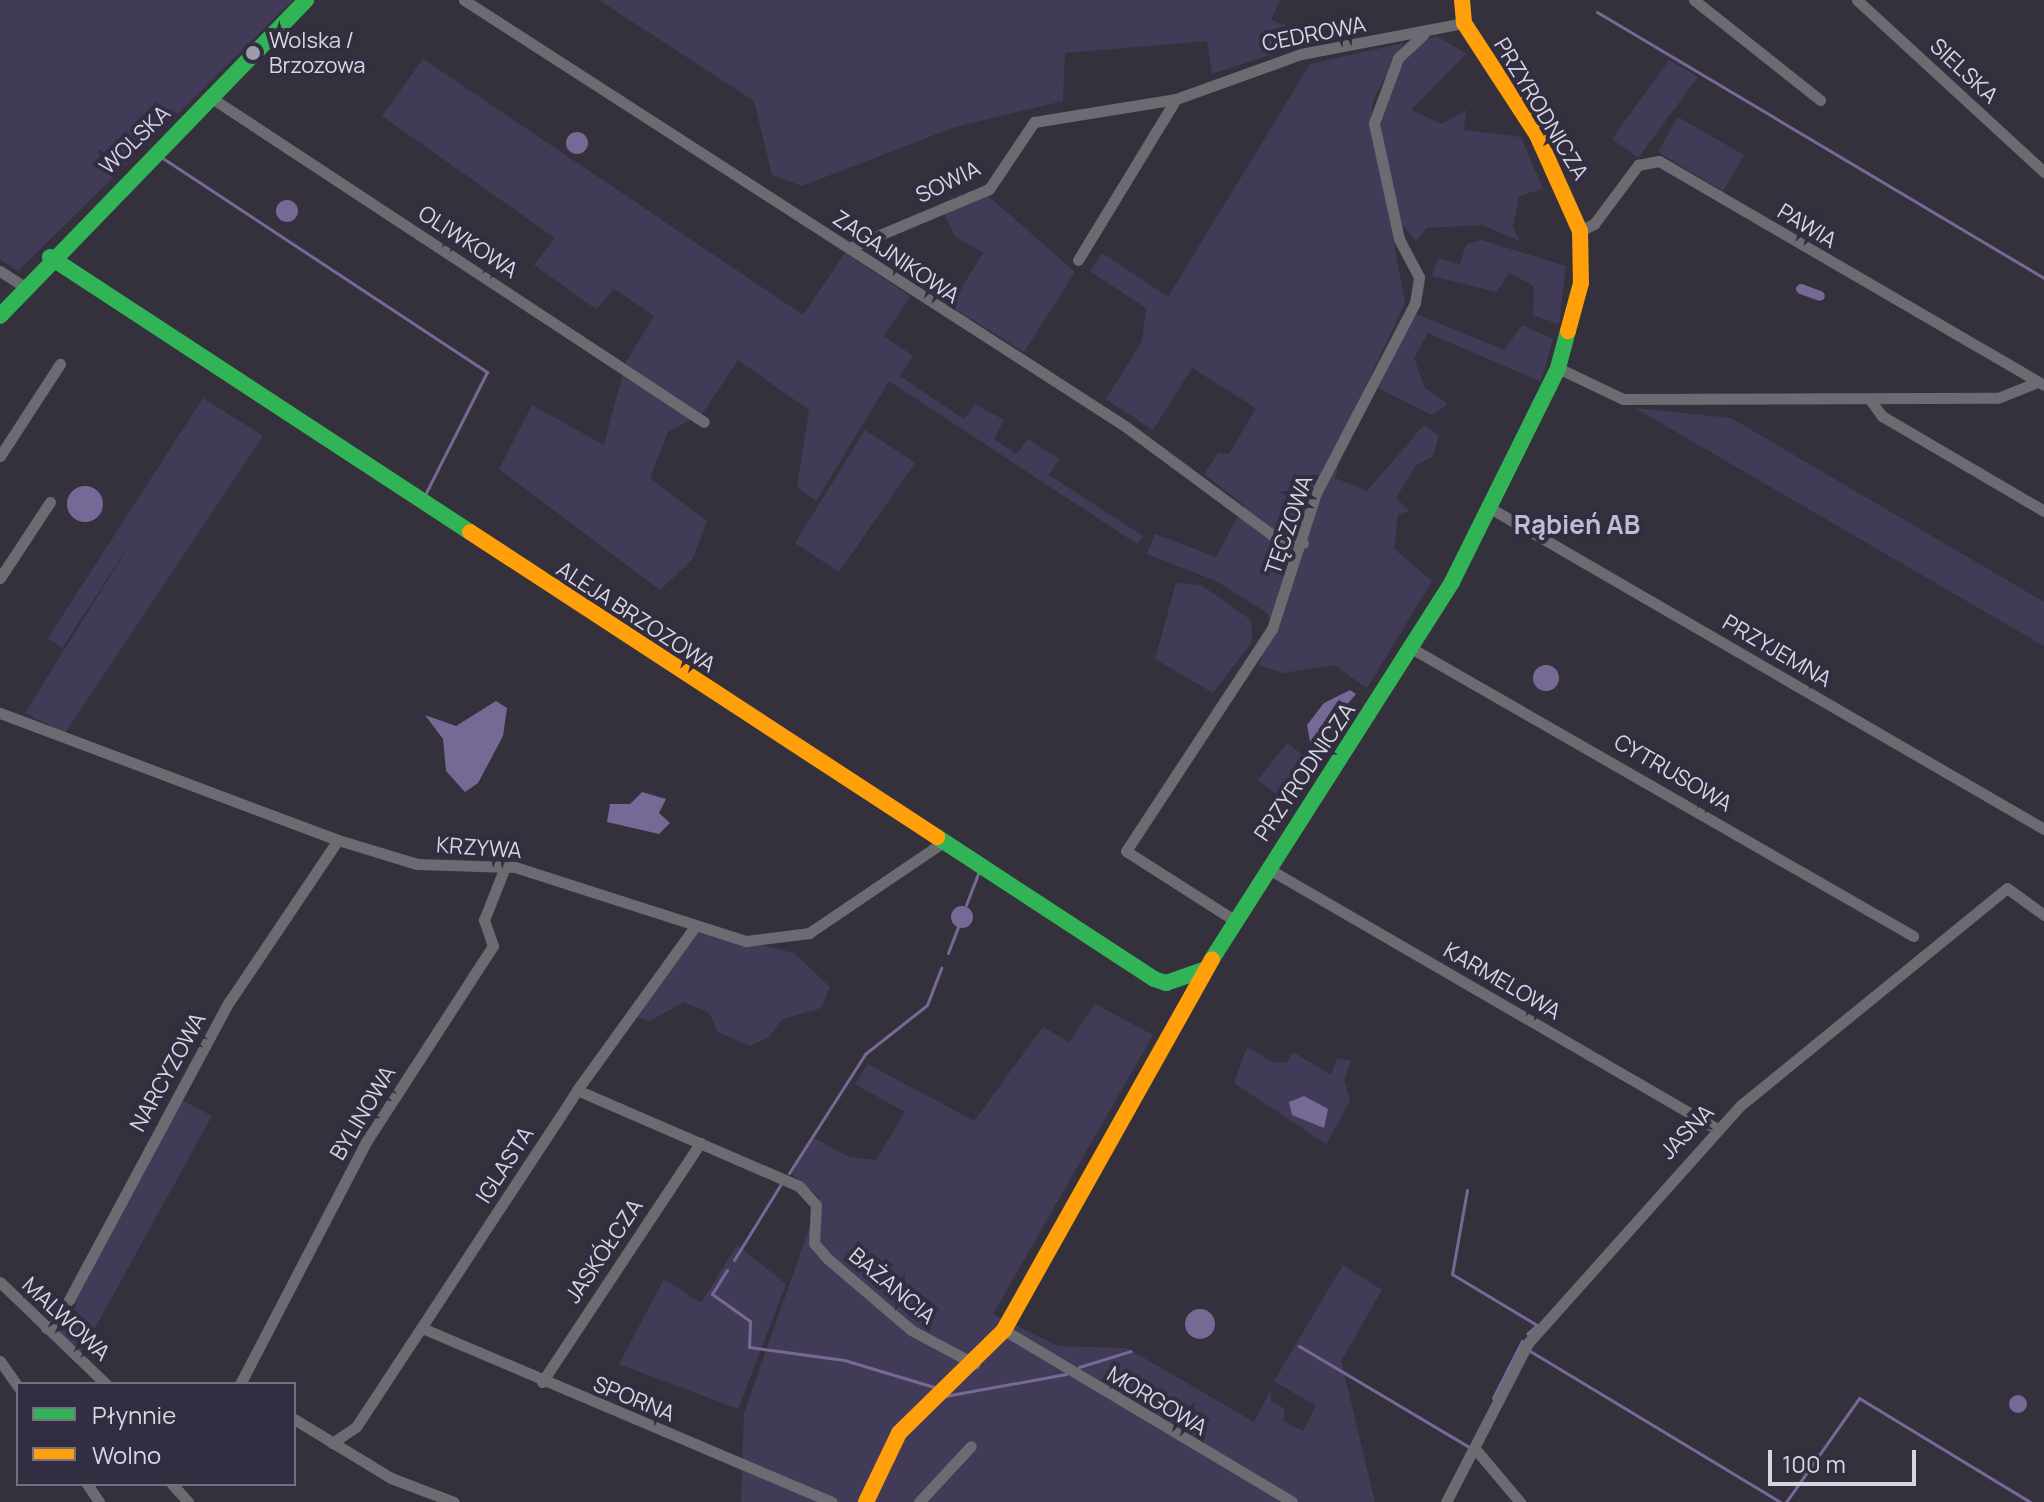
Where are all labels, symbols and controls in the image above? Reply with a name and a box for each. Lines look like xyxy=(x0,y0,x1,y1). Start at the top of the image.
street label: CEDROWA xyxy=(1260,11,1368,57)
place label: Wolska / Brzozowa xyxy=(269,27,366,78)
street label: PRZYRODNICZA xyxy=(1488,33,1594,185)
street label: SIELSKA xyxy=(1925,33,2003,109)
marker: Wolska / Brzozowa xyxy=(244,44,262,62)
street label: WOLSKA xyxy=(94,100,176,180)
street label: SOWIA xyxy=(911,155,985,209)
street label: PAWIA xyxy=(1773,198,1841,254)
street label: OLIWKOWA xyxy=(413,200,523,284)
street label: ZAGAJNIKOWA xyxy=(828,205,964,309)
street label: TĘCZOWA xyxy=(1260,472,1318,578)
district label: Rąbień AB xyxy=(1514,509,1640,541)
street label: ALEJA BRZOZOWA xyxy=(552,556,720,678)
street label: PRZYJEMNA xyxy=(1718,609,1836,693)
street label: PRZYRODNICZA xyxy=(1249,698,1361,846)
street label: CYTRUSOWA xyxy=(1609,729,1737,817)
street label: KRZYWA xyxy=(435,832,523,864)
street label: KARMELOWA xyxy=(1439,937,1565,1025)
street label: NARCYZOWA xyxy=(125,1008,211,1136)
street label: BYLINOWA xyxy=(325,1061,401,1165)
street label: JASNA xyxy=(1655,1099,1719,1165)
street label: IGLASTA xyxy=(471,1122,539,1208)
street label: JASKÓŁCZA xyxy=(560,1194,648,1308)
street label: BAŻANCIA xyxy=(843,1242,941,1330)
street label: MALWOWA xyxy=(17,1272,115,1366)
street label: MORGOWA xyxy=(1102,1361,1212,1441)
street label: SPORNA xyxy=(589,1371,679,1427)
legend xyxy=(16,1382,296,1486)
text: Płynnie xyxy=(92,1398,176,1431)
scale bar xyxy=(1772,1434,1920,1484)
text: Wolno xyxy=(92,1438,161,1471)
text: 100 m xyxy=(1782,1447,1846,1480)

